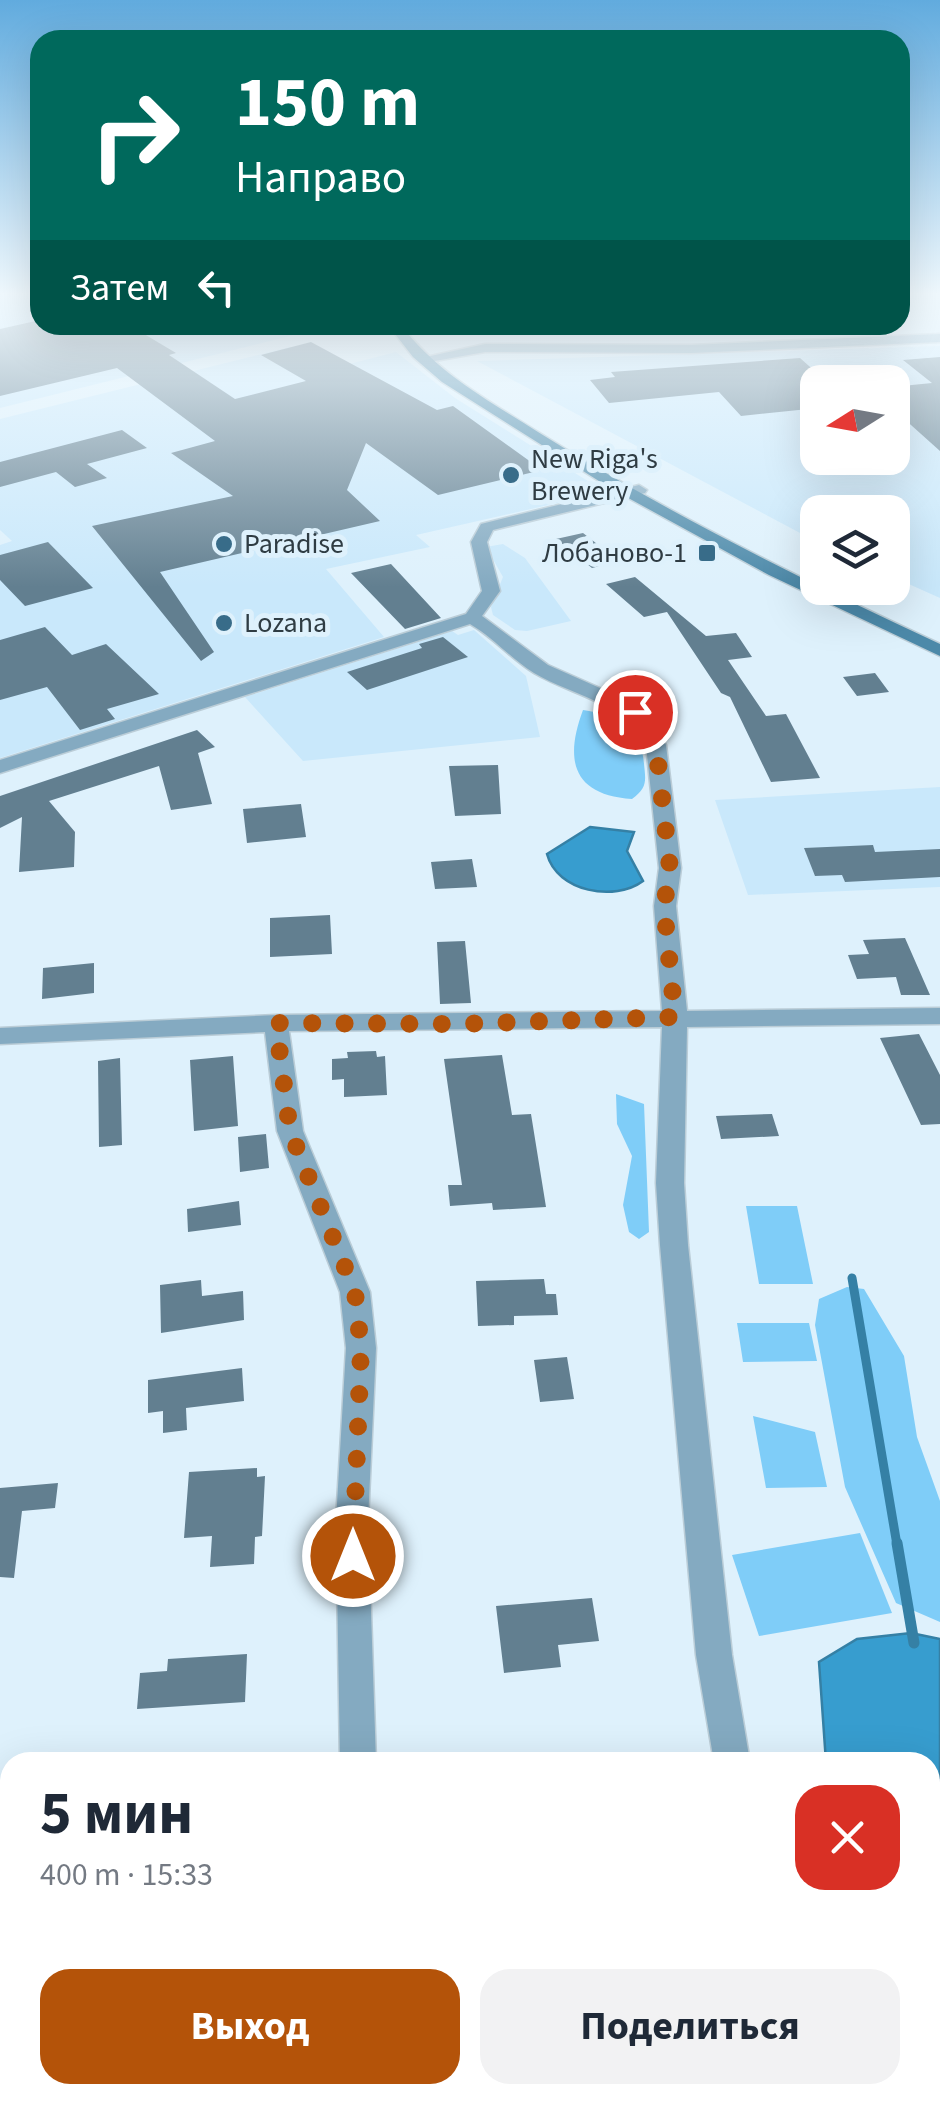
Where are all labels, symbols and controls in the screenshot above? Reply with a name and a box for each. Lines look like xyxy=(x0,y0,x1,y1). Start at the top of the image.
text: 150 m xyxy=(235,53,420,153)
icon: right xyxy=(70,70,200,200)
text: Направо xyxy=(235,146,406,210)
icon: left xyxy=(189,260,244,315)
text: Затем xyxy=(70,261,169,315)
north arrow xyxy=(800,365,910,475)
map controls xyxy=(800,365,910,605)
place label: New Riga's Brewery xyxy=(531,439,658,511)
marker: New Riga's Brewery xyxy=(500,464,522,486)
button: layers xyxy=(800,495,910,605)
place label: Paradise xyxy=(244,524,344,564)
marker: Paradise xyxy=(213,533,235,555)
place label: Лобаново-1 xyxy=(542,533,687,573)
marker: Лобаново-1 xyxy=(696,542,718,564)
place label: Lozana xyxy=(244,603,327,643)
marker: Lozana xyxy=(213,612,235,634)
pin xyxy=(593,670,678,755)
icon: arrive xyxy=(608,685,663,740)
position arrow xyxy=(301,1504,405,1608)
text: 5 мин xyxy=(40,1772,193,1857)
button: close xyxy=(795,1785,900,1890)
text: 400 m · 15:33 xyxy=(40,1852,213,1898)
button: Выход xyxy=(40,1969,460,2084)
button: Поделиться xyxy=(480,1969,900,2084)

